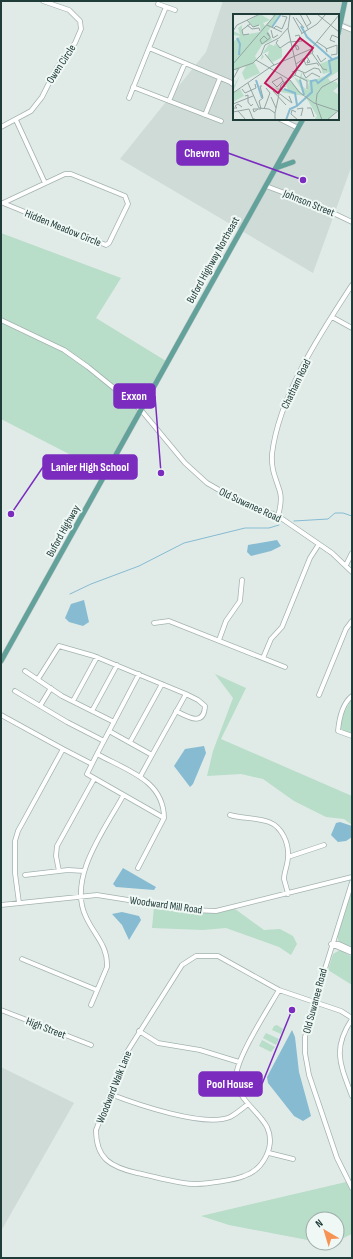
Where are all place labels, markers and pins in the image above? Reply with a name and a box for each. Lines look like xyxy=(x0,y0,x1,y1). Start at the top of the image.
callout: Chevron xyxy=(177,141,228,165)
callout: Exxon xyxy=(114,384,155,408)
callout: Lanier High School xyxy=(43,455,137,479)
callout: Pool House xyxy=(199,1072,262,1096)

